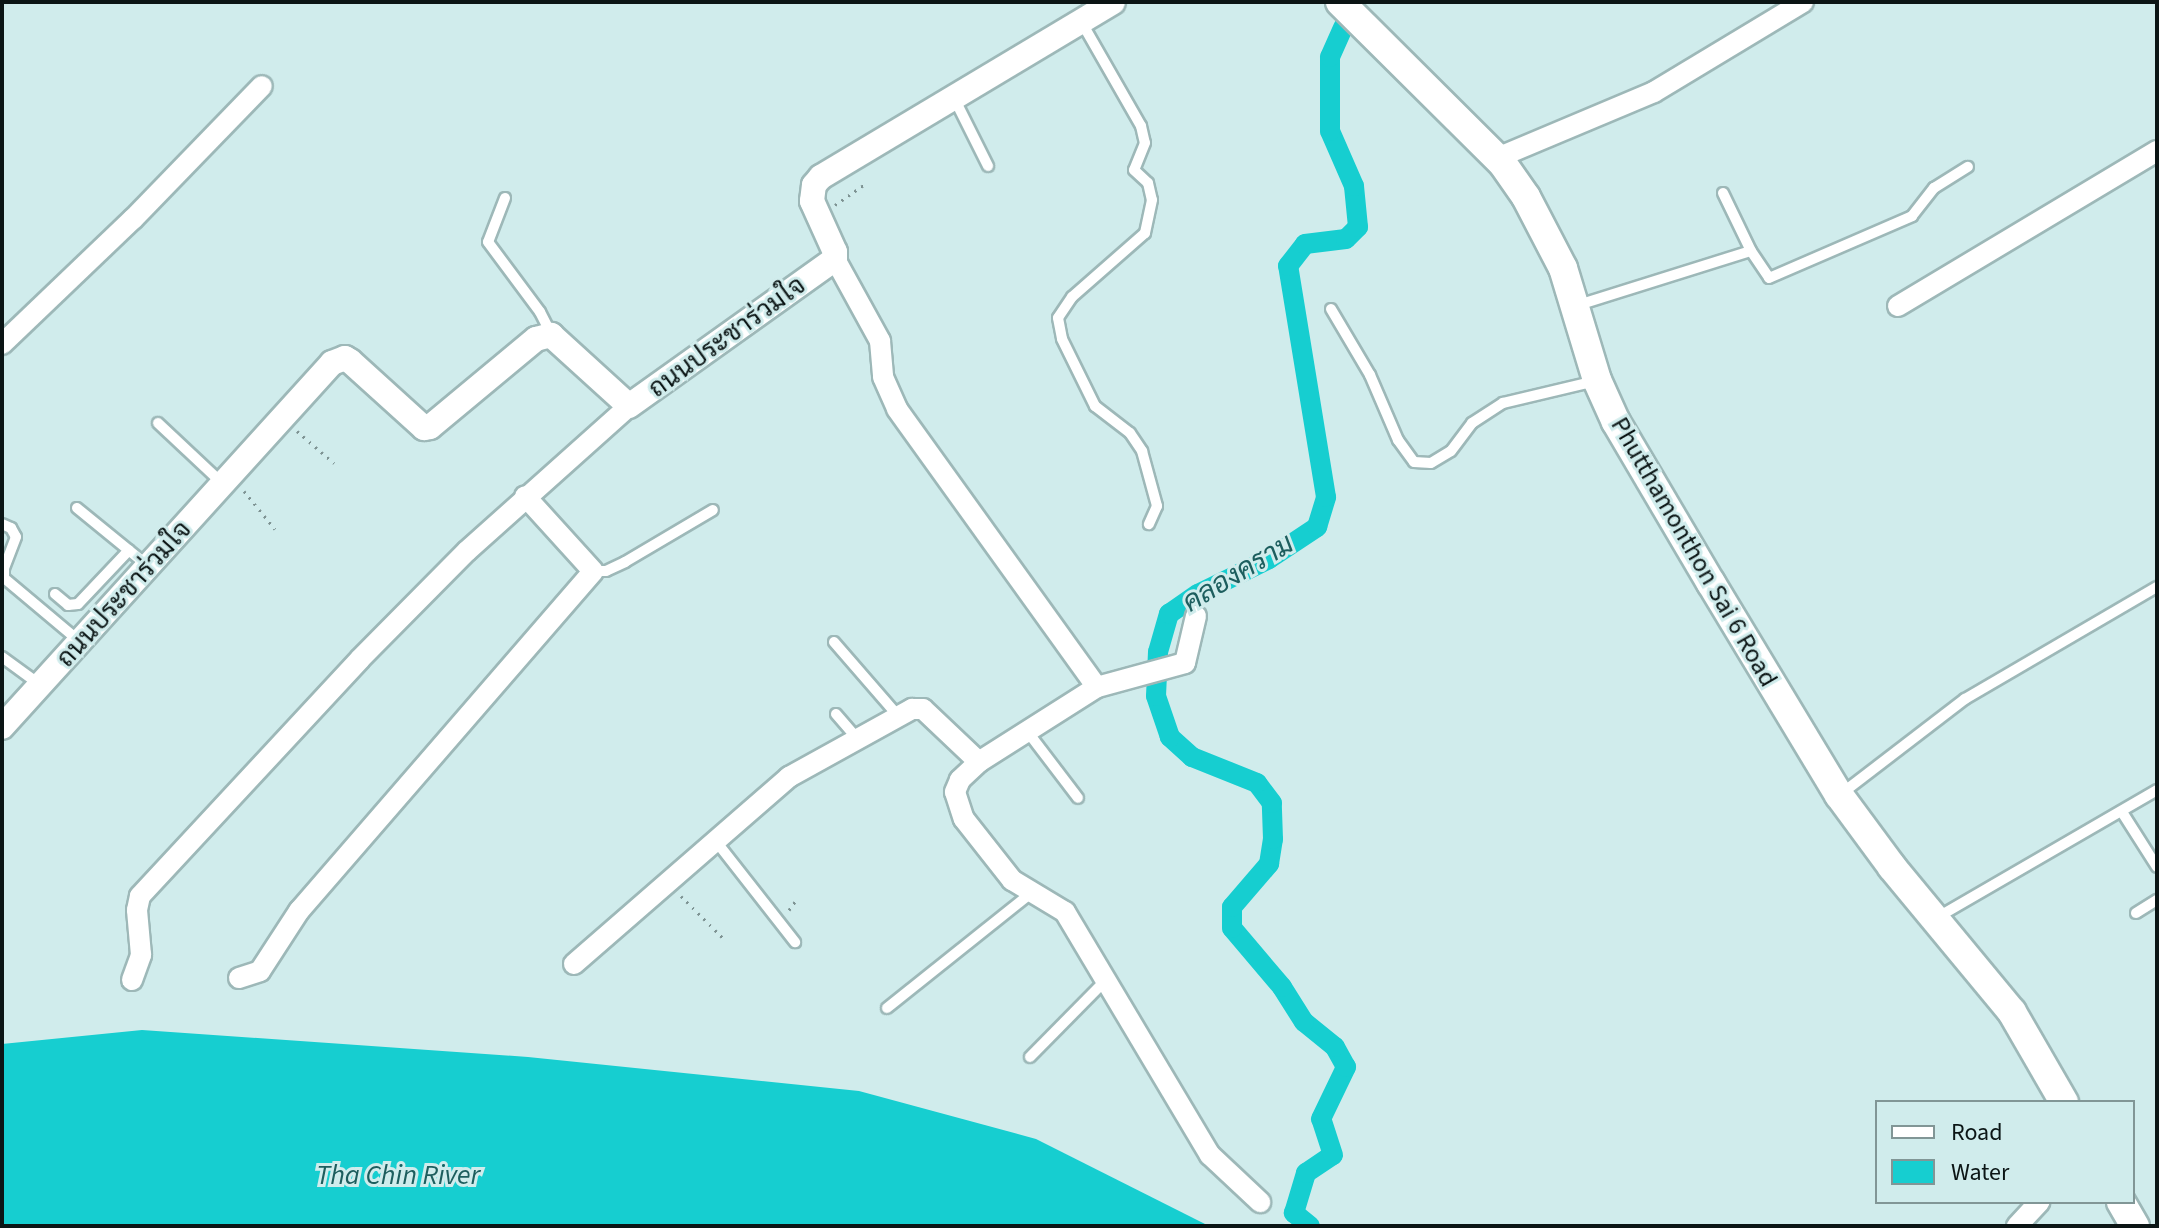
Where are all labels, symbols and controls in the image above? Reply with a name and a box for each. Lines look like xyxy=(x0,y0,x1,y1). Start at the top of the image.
street label: ถนนประชาร่วมใจ xyxy=(642,270,812,404)
street label: Phutthamonthon Sai 6 Road xyxy=(1604,412,1784,692)
street label: ถนนประชาร่วมใจ xyxy=(50,514,198,674)
water label: คลองคราม xyxy=(1176,527,1300,619)
legend xyxy=(1875,1100,2135,1204)
text: Road xyxy=(1951,1115,2003,1150)
text: Water xyxy=(1951,1155,2009,1190)
water label: Tha Chin River xyxy=(316,1158,480,1192)

